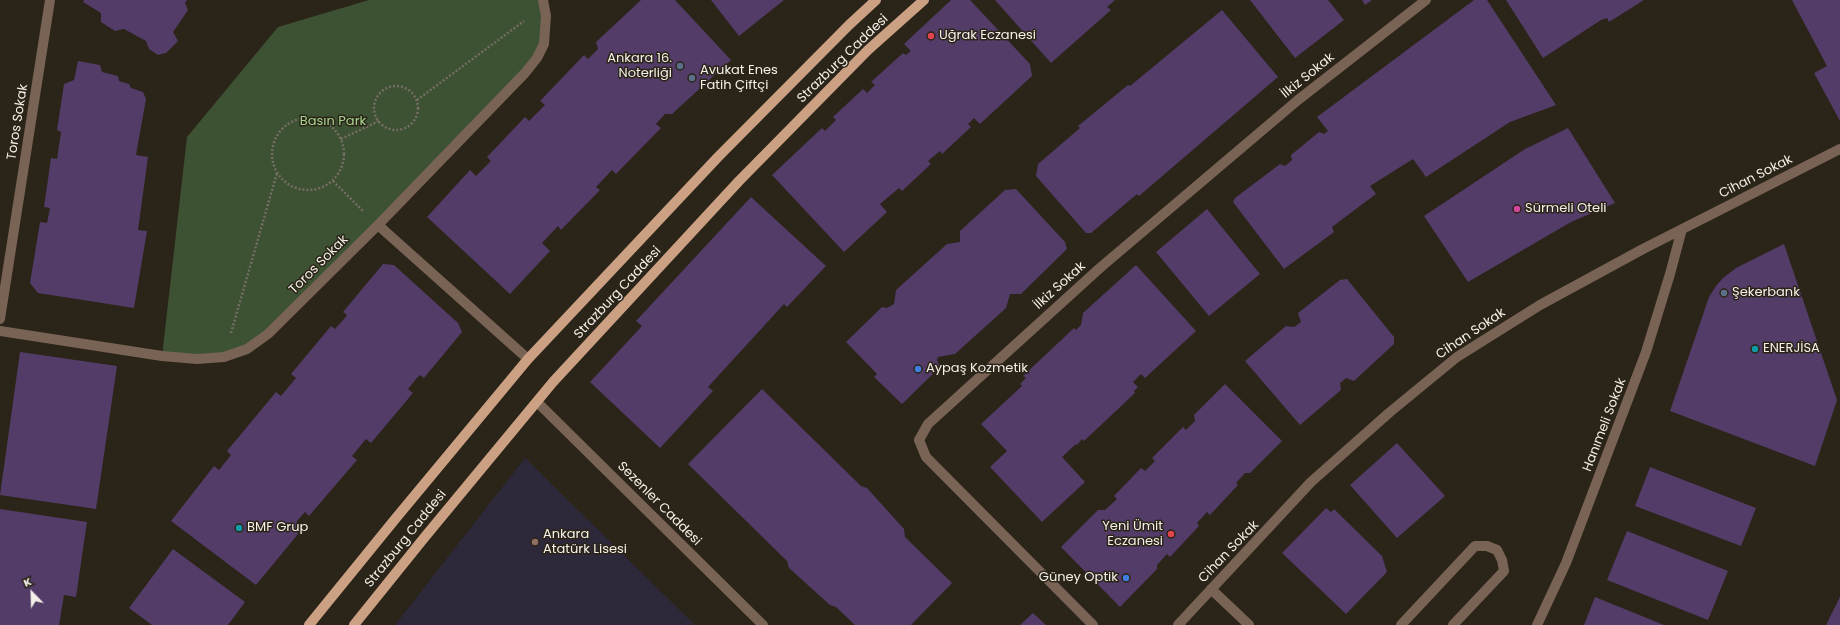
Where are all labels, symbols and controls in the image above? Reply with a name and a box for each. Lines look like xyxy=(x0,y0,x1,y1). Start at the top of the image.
street label: Strazburg Caddesi xyxy=(794,12,892,106)
place label: Uğrak Eczanesi xyxy=(939,28,1036,44)
marker: Uğrak Eczanesi xyxy=(926,31,936,41)
street label: İlkiz Sokak xyxy=(1278,50,1338,102)
place label: Ankara 16. Noterliği xyxy=(607,51,672,82)
marker: Ankara 16. Noterliği xyxy=(675,61,685,71)
place label: Avukat Enes Fatih Çiftçi xyxy=(700,63,778,94)
marker: Avukat Enes Fatih Çiftçi xyxy=(687,73,697,83)
street label: Toros Sokak xyxy=(4,83,32,161)
park label: Basın Park xyxy=(300,114,366,130)
street label: Cihan Sokak xyxy=(1717,152,1795,202)
place label: Sürmeli Oteli xyxy=(1525,201,1607,217)
marker: Sürmeli Oteli xyxy=(1512,204,1522,214)
street label: Toros Sokak xyxy=(286,232,352,298)
street label: Strazburg Caddesi xyxy=(571,244,665,342)
street label: İlkiz Sokak xyxy=(1031,259,1089,313)
place label: Şekerbank xyxy=(1732,285,1800,301)
marker: Şekerbank xyxy=(1719,288,1729,298)
street label: Cihan Sokak xyxy=(1433,305,1509,363)
place label: ENERJİSA xyxy=(1763,341,1820,357)
marker: ENERJİSA xyxy=(1750,344,1760,354)
place label: Aypaş Kozmetik xyxy=(926,361,1028,377)
marker: Aypaş Kozmetik xyxy=(913,364,923,374)
street label: Hanımeli Sokak xyxy=(1580,376,1630,474)
street label: Sezenler Caddesi xyxy=(614,459,704,549)
street label: Strazburg Caddesi xyxy=(362,487,450,591)
street label: Cihan Sokak xyxy=(1196,518,1262,586)
place label: Yeni Ümit Eczanesi xyxy=(1102,519,1163,550)
place label: BMF Grup xyxy=(247,520,308,536)
marker: BMF Grup xyxy=(234,523,244,533)
place label: Ankara Atatürk Lisesi xyxy=(543,527,627,558)
marker: Yeni Ümit Eczanesi xyxy=(1166,529,1176,539)
marker: Ankara Atatürk Lisesi xyxy=(530,537,540,547)
place label: Güney Optik xyxy=(1039,570,1118,586)
north arrow xyxy=(12,573,52,613)
text: K xyxy=(21,573,34,591)
marker: Güney Optik xyxy=(1121,573,1131,583)

